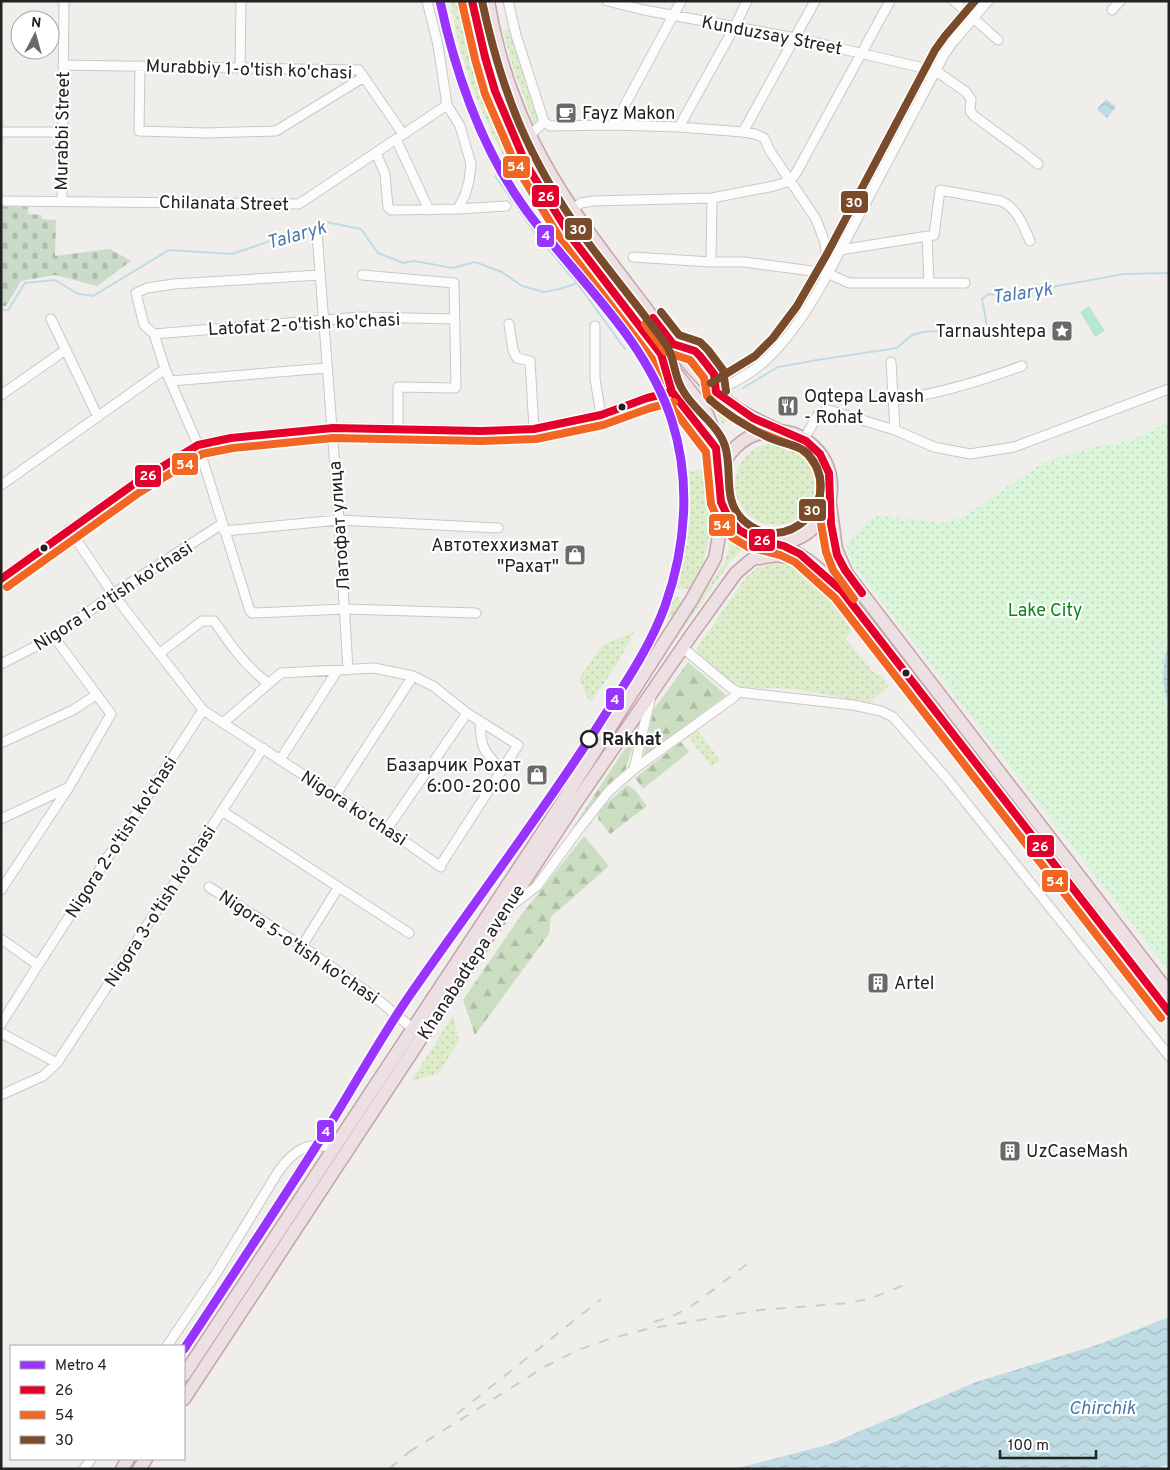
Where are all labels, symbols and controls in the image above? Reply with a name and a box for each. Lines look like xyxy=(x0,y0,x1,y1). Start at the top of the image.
north arrow xyxy=(10,10,60,60)
street label: Kunduzsay Street xyxy=(700,12,844,61)
text: N xyxy=(30,15,42,33)
street label: Murabbiy 1-o'tish ko'chasi xyxy=(145,55,353,86)
street label: Murabbi Street xyxy=(51,71,76,191)
cafe icon: Fayz Makon xyxy=(554,101,578,125)
place label: Fayz Makon xyxy=(582,103,675,126)
line badge: 54 xyxy=(502,155,531,179)
text: 54 xyxy=(507,159,525,176)
line badge: 26 xyxy=(531,184,560,208)
text: 26 xyxy=(537,189,555,206)
line badge: 30 xyxy=(840,190,869,214)
street label: Chilanata Street xyxy=(159,192,289,217)
text: 30 xyxy=(845,195,863,212)
water label: Talaryk xyxy=(264,216,329,256)
line badge: 30 xyxy=(564,217,593,241)
text: 30 xyxy=(569,222,587,239)
line badge: 4 xyxy=(536,224,555,248)
text: 4 xyxy=(542,228,551,245)
water label: Talaryk xyxy=(991,278,1054,310)
street label: Latofat 2-o'tish ko'chasi xyxy=(207,309,401,342)
place icon: Tarnaushtepa xyxy=(1050,319,1074,343)
place label: Tarnaushtepa xyxy=(936,321,1046,344)
place label: Oqtepa Lavash - Rohat xyxy=(804,386,924,430)
restaurant icon: Oqtepa Lavash - Rohat xyxy=(776,394,800,418)
unlabelled marker xyxy=(617,402,627,412)
line badge: 54 xyxy=(171,452,199,476)
text: 54 xyxy=(176,457,194,474)
street label: Латофат улица xyxy=(324,460,357,592)
line badge: 26 xyxy=(134,464,162,488)
text: 26 xyxy=(139,468,157,485)
line badge: 30 xyxy=(798,498,827,522)
text: 30 xyxy=(803,503,821,520)
line badge: 54 xyxy=(708,513,736,537)
text: 54 xyxy=(713,518,731,535)
line badge: 26 xyxy=(748,528,776,552)
text: 26 xyxy=(753,533,771,550)
place label: Автотеххизмат "Рахат" xyxy=(431,535,559,579)
street label: Nigora 1-o'tish ko'chasi xyxy=(30,537,198,657)
unlabelled marker xyxy=(39,543,49,553)
shop icon: Автотеххизмат "Рахат" xyxy=(563,543,587,567)
park label: Lake City xyxy=(1008,600,1082,623)
unlabelled marker xyxy=(901,668,911,678)
line badge: 4 xyxy=(605,687,625,711)
text: 4 xyxy=(611,692,620,709)
place label: Rakhat xyxy=(602,729,662,752)
marker: Rakhat xyxy=(580,730,598,748)
street label: Nigora 2-o'tish ko'chasi xyxy=(61,753,183,923)
place label: Базарчик Рохат 6:00-20:00 xyxy=(386,755,521,799)
shop icon: Базарчик Рохат 6:00-20:00 xyxy=(525,763,549,787)
street label: Nigora ko'chasi xyxy=(296,766,411,852)
street label: Nigora 3-o'tish ko'chasi xyxy=(100,822,222,992)
line badge: 26 xyxy=(1026,834,1055,858)
text: 26 xyxy=(1031,839,1049,856)
line badge: 54 xyxy=(1041,869,1069,893)
text: 54 xyxy=(1046,874,1064,891)
street label: Khanabadtepa avenue xyxy=(413,881,531,1045)
street label: Nigora 5-o'tish ko'chasi xyxy=(214,886,383,1010)
building icon: Artel xyxy=(866,971,890,995)
place label: Artel xyxy=(894,973,935,996)
line badge: 4 xyxy=(316,1119,335,1143)
text: 4 xyxy=(322,1124,331,1141)
building icon: UzCaseMash xyxy=(998,1139,1022,1163)
place label: UzCaseMash xyxy=(1026,1141,1128,1164)
legend xyxy=(10,1345,185,1460)
text: Metro 4 xyxy=(55,1357,107,1376)
text: 26 xyxy=(55,1382,73,1401)
water label: Chirchik xyxy=(1068,1397,1136,1421)
text: 54 xyxy=(55,1407,74,1426)
scale bar xyxy=(1000,1428,1096,1460)
text: 30 xyxy=(55,1432,74,1451)
text: 100 m xyxy=(1008,1437,1049,1456)

